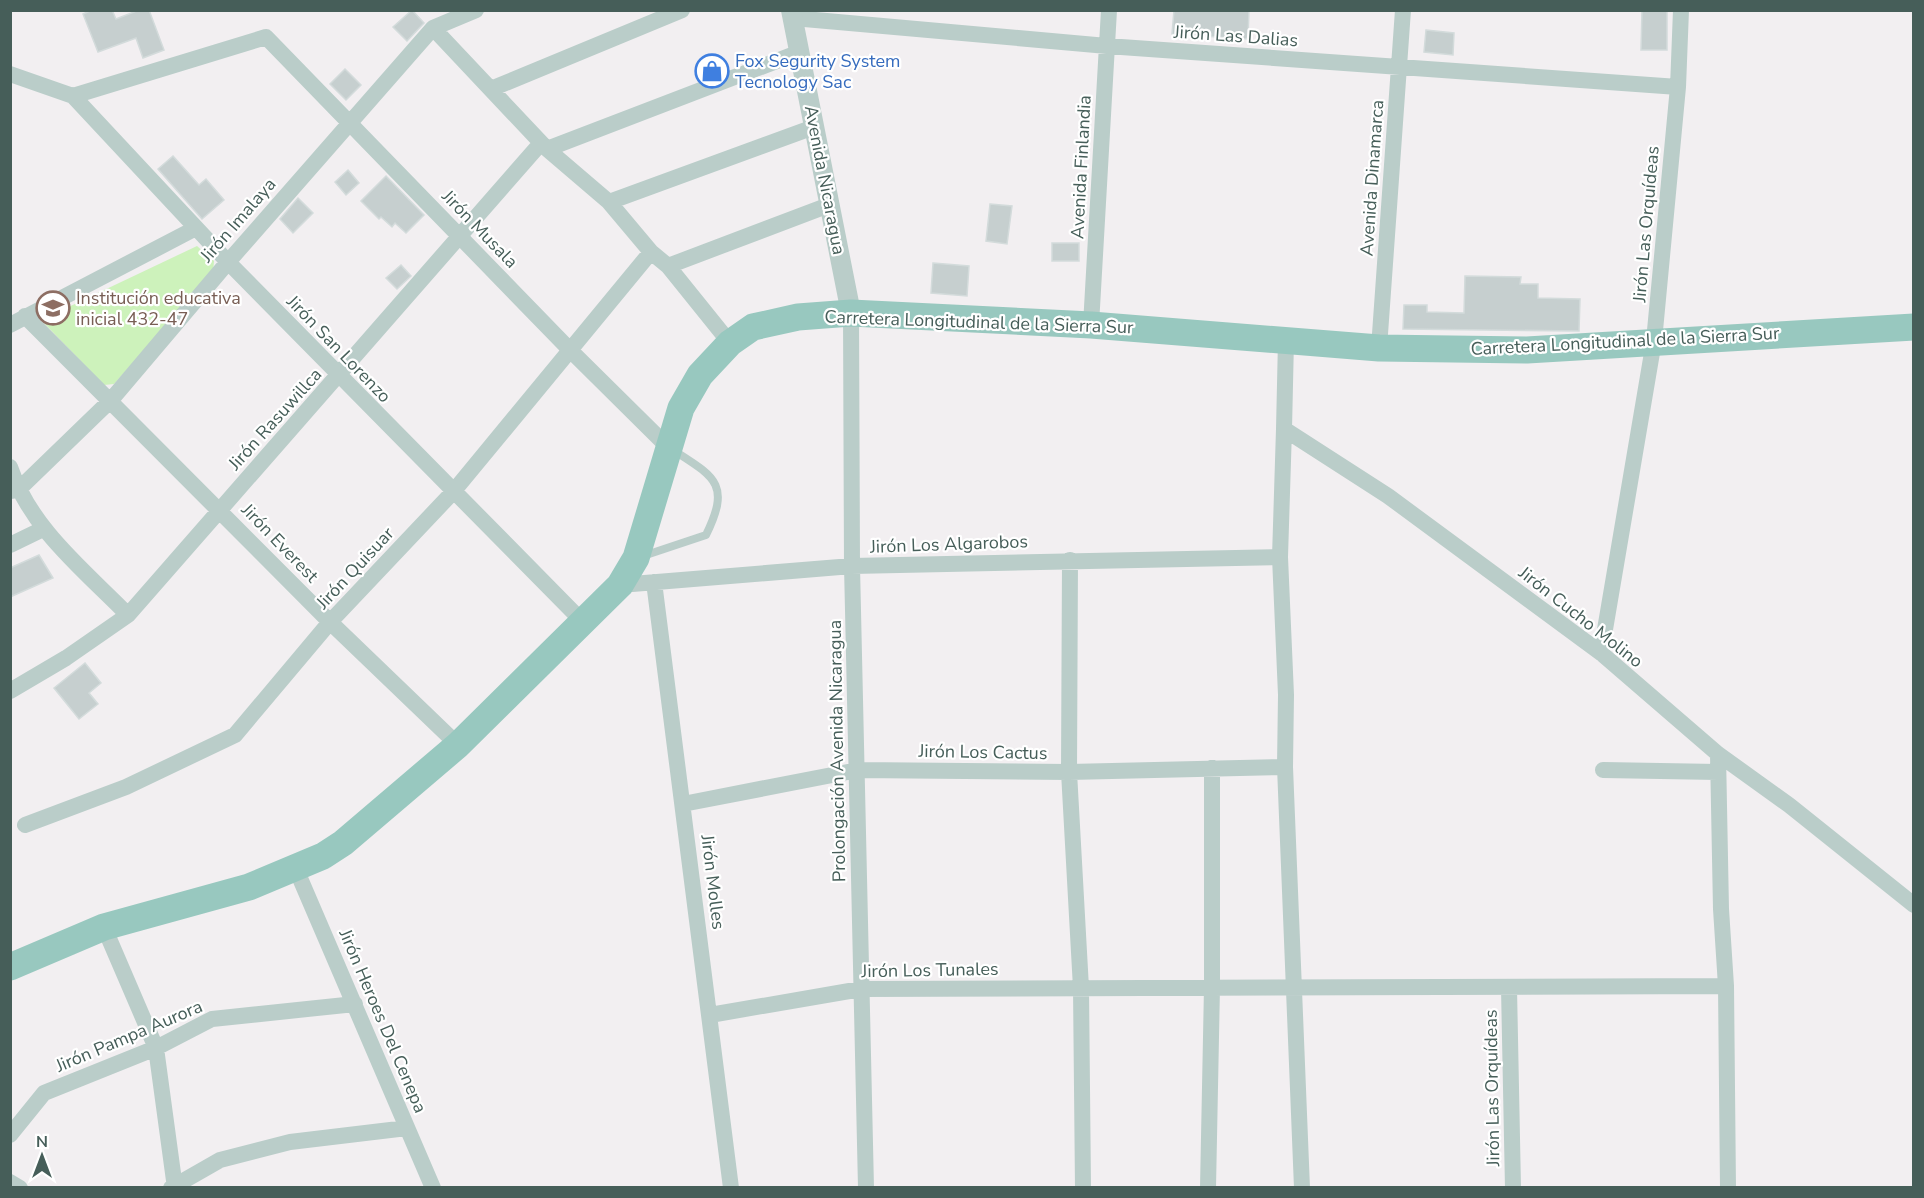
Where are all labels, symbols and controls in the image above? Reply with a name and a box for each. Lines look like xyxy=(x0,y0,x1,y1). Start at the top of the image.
street label: Jirón Las Dalias xyxy=(1172,20,1299,52)
place label: Fox Segurity System Tecnology Sac xyxy=(735,49,900,94)
shop icon: Fox Segurity System Tecnology Sac xyxy=(694,53,730,89)
street label: Avenida Finlandia xyxy=(1065,94,1097,240)
street label: Avenida Dinamarca xyxy=(1355,99,1389,257)
street label: Avenida Nicaragua xyxy=(799,103,851,257)
street label: Jirón Las Orquídeas xyxy=(1627,145,1665,304)
street label: Jirón Imalaya xyxy=(194,173,281,268)
street label: Jirón Musala xyxy=(436,184,523,273)
place label: Institución educativa inicial 432-47 xyxy=(76,286,241,331)
street label: Jirón San Lorenzo xyxy=(281,289,396,408)
school or university icon: Institución educativa inicial 432-47 xyxy=(35,290,71,326)
street label: Carretera Longitudinal de la Sierra Sur xyxy=(824,305,1134,339)
street label: Carretera Longitudinal de la Sierra Sur xyxy=(1470,321,1780,361)
street label: Jirón Rasuwillca xyxy=(222,363,327,476)
street label: Jirón Everest xyxy=(236,498,324,588)
street label: Jirón Quisuar xyxy=(310,521,400,615)
street label: Jirón Los Algarobos xyxy=(869,529,1028,559)
street label: Jirón Cucho Molino xyxy=(1513,560,1648,673)
street label: Prolongación Avenida Nicaragua xyxy=(823,620,851,882)
street label: Jirón Los Cactus xyxy=(917,739,1048,765)
street label: Jirón Molles xyxy=(695,832,731,931)
street label: Jirón Heroes Del Cenepa xyxy=(333,925,433,1117)
street label: Jirón Los Tunales xyxy=(860,957,999,983)
street label: Jirón Pampa Aurora xyxy=(51,994,206,1078)
street label: Jirón Las Orquídeas xyxy=(1479,1009,1505,1168)
north arrow xyxy=(12,1126,72,1186)
text: N xyxy=(36,1131,48,1153)

